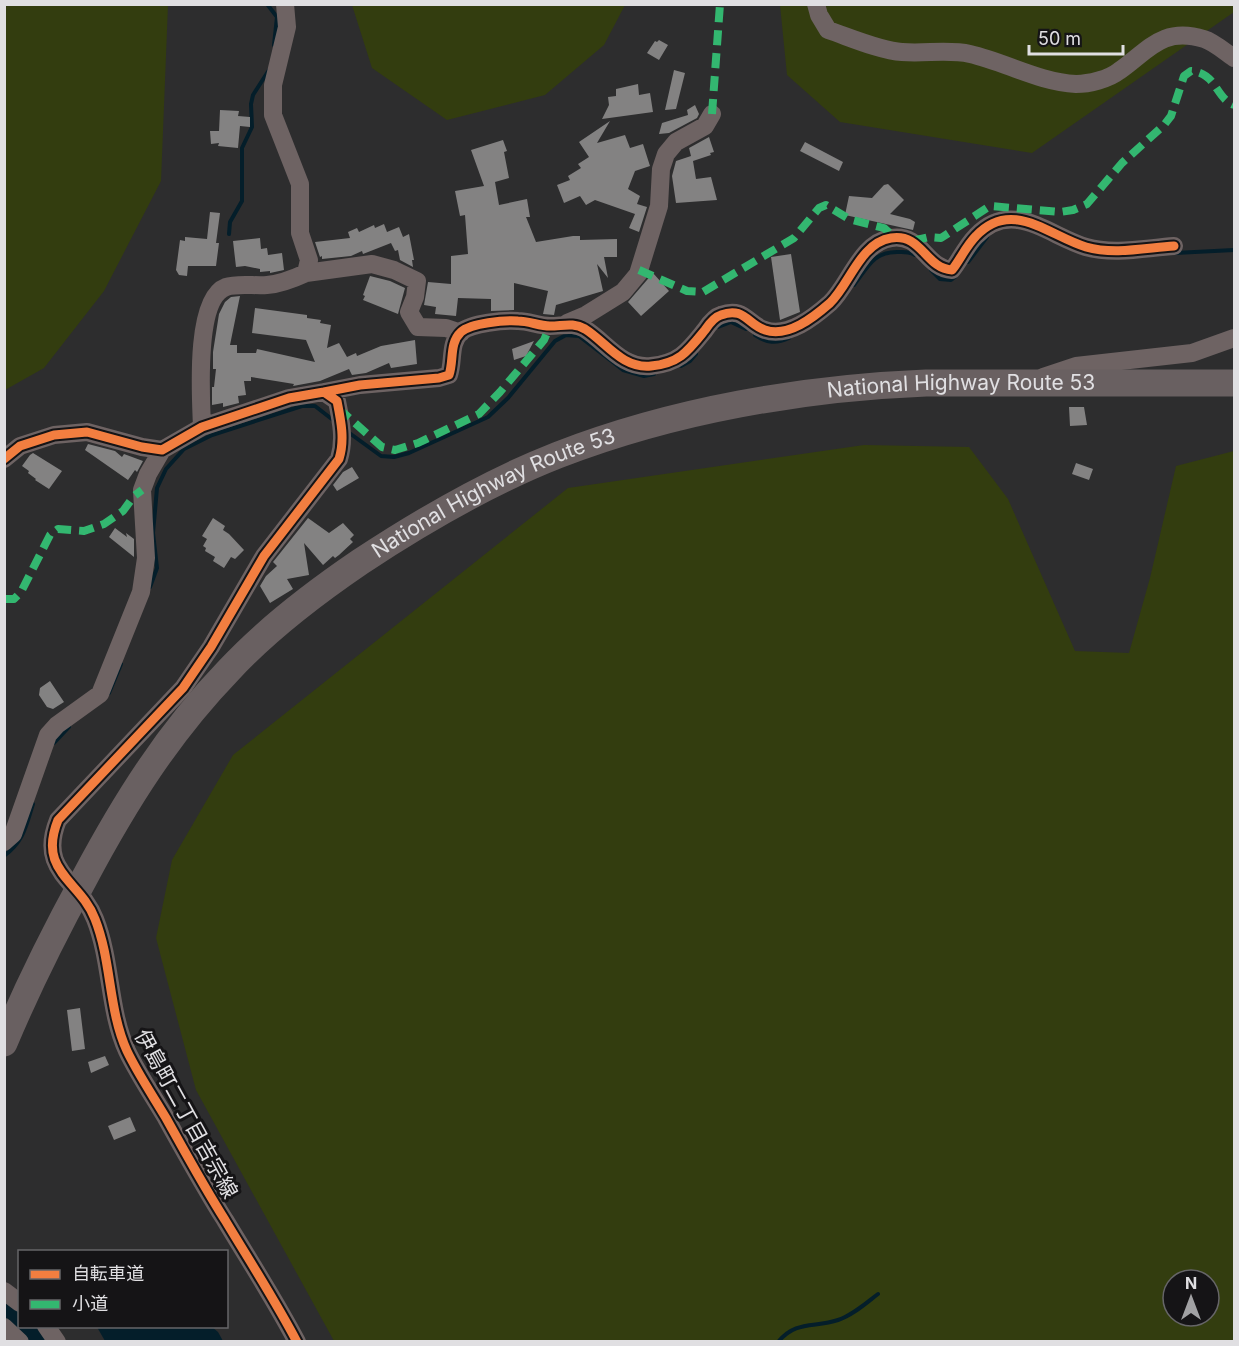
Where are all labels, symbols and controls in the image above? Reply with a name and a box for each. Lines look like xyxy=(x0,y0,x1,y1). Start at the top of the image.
scale bar xyxy=(1029,18,1124,56)
text: 50 m xyxy=(1038,28,1081,49)
street label: National Highway Route 53 xyxy=(826,370,1095,403)
street label: National Highway Route 53 xyxy=(367,423,618,563)
street label: 伊島町二丁目吉宗線 xyxy=(130,1025,243,1202)
legend xyxy=(18,1250,228,1328)
text: 自転車道 xyxy=(72,1263,144,1284)
north arrow xyxy=(1161,1268,1221,1328)
text: N xyxy=(1185,1273,1197,1293)
text: 小道 xyxy=(72,1293,108,1314)

